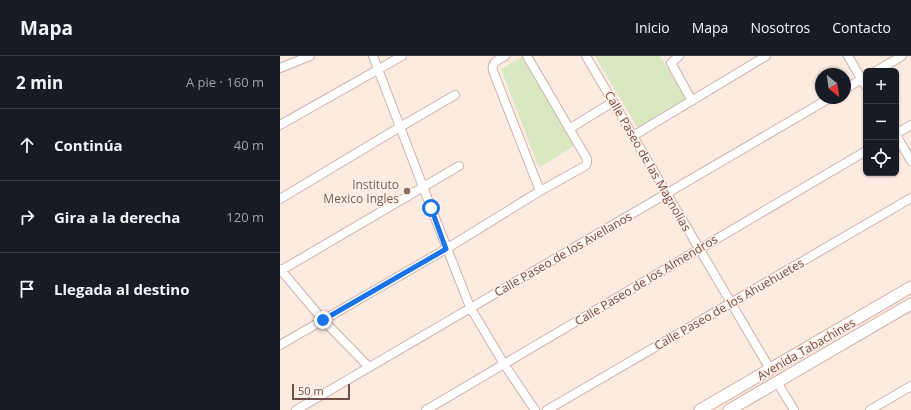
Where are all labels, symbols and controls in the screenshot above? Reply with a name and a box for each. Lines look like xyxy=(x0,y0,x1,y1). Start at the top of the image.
text: Mapa xyxy=(20,15,73,41)
text: Inicio xyxy=(635,18,670,37)
text: Mapa xyxy=(692,18,728,37)
text: Nosotros xyxy=(750,18,810,37)
text: Contacto xyxy=(832,18,891,37)
north arrow xyxy=(815,68,851,104)
map controls xyxy=(863,68,899,176)
button: + xyxy=(863,68,899,104)
text: 2 min xyxy=(16,71,63,94)
text: A pie · 160 m xyxy=(186,73,264,91)
street label: Calle Paseo de las Magnolias xyxy=(601,88,695,235)
button: − xyxy=(863,104,899,140)
icon: ahead xyxy=(16,134,38,156)
text: Continúa xyxy=(54,135,123,155)
text: 40 m xyxy=(234,136,264,154)
button: locate xyxy=(863,140,899,176)
place label: Instituto Mexico Ingles xyxy=(323,176,399,207)
marker: Instituto Mexico Ingles xyxy=(402,186,412,196)
route start xyxy=(422,199,440,217)
icon: right xyxy=(16,206,38,228)
text: Gira a la derecha xyxy=(54,207,180,227)
street label: Calle Paseo de los Avellanos xyxy=(491,207,635,300)
text: 120 m xyxy=(226,208,264,226)
street label: Calle Paseo de los Almendros xyxy=(571,230,721,330)
street label: Calle Paseo de los Ahuehuetes xyxy=(651,254,807,354)
icon: arrive xyxy=(16,278,38,300)
text: Llegada al destino xyxy=(54,279,189,299)
route end xyxy=(314,311,332,329)
street label: Avenida Tabachines xyxy=(754,314,859,384)
scale bar xyxy=(292,382,350,401)
text: 50 m xyxy=(298,383,324,398)

